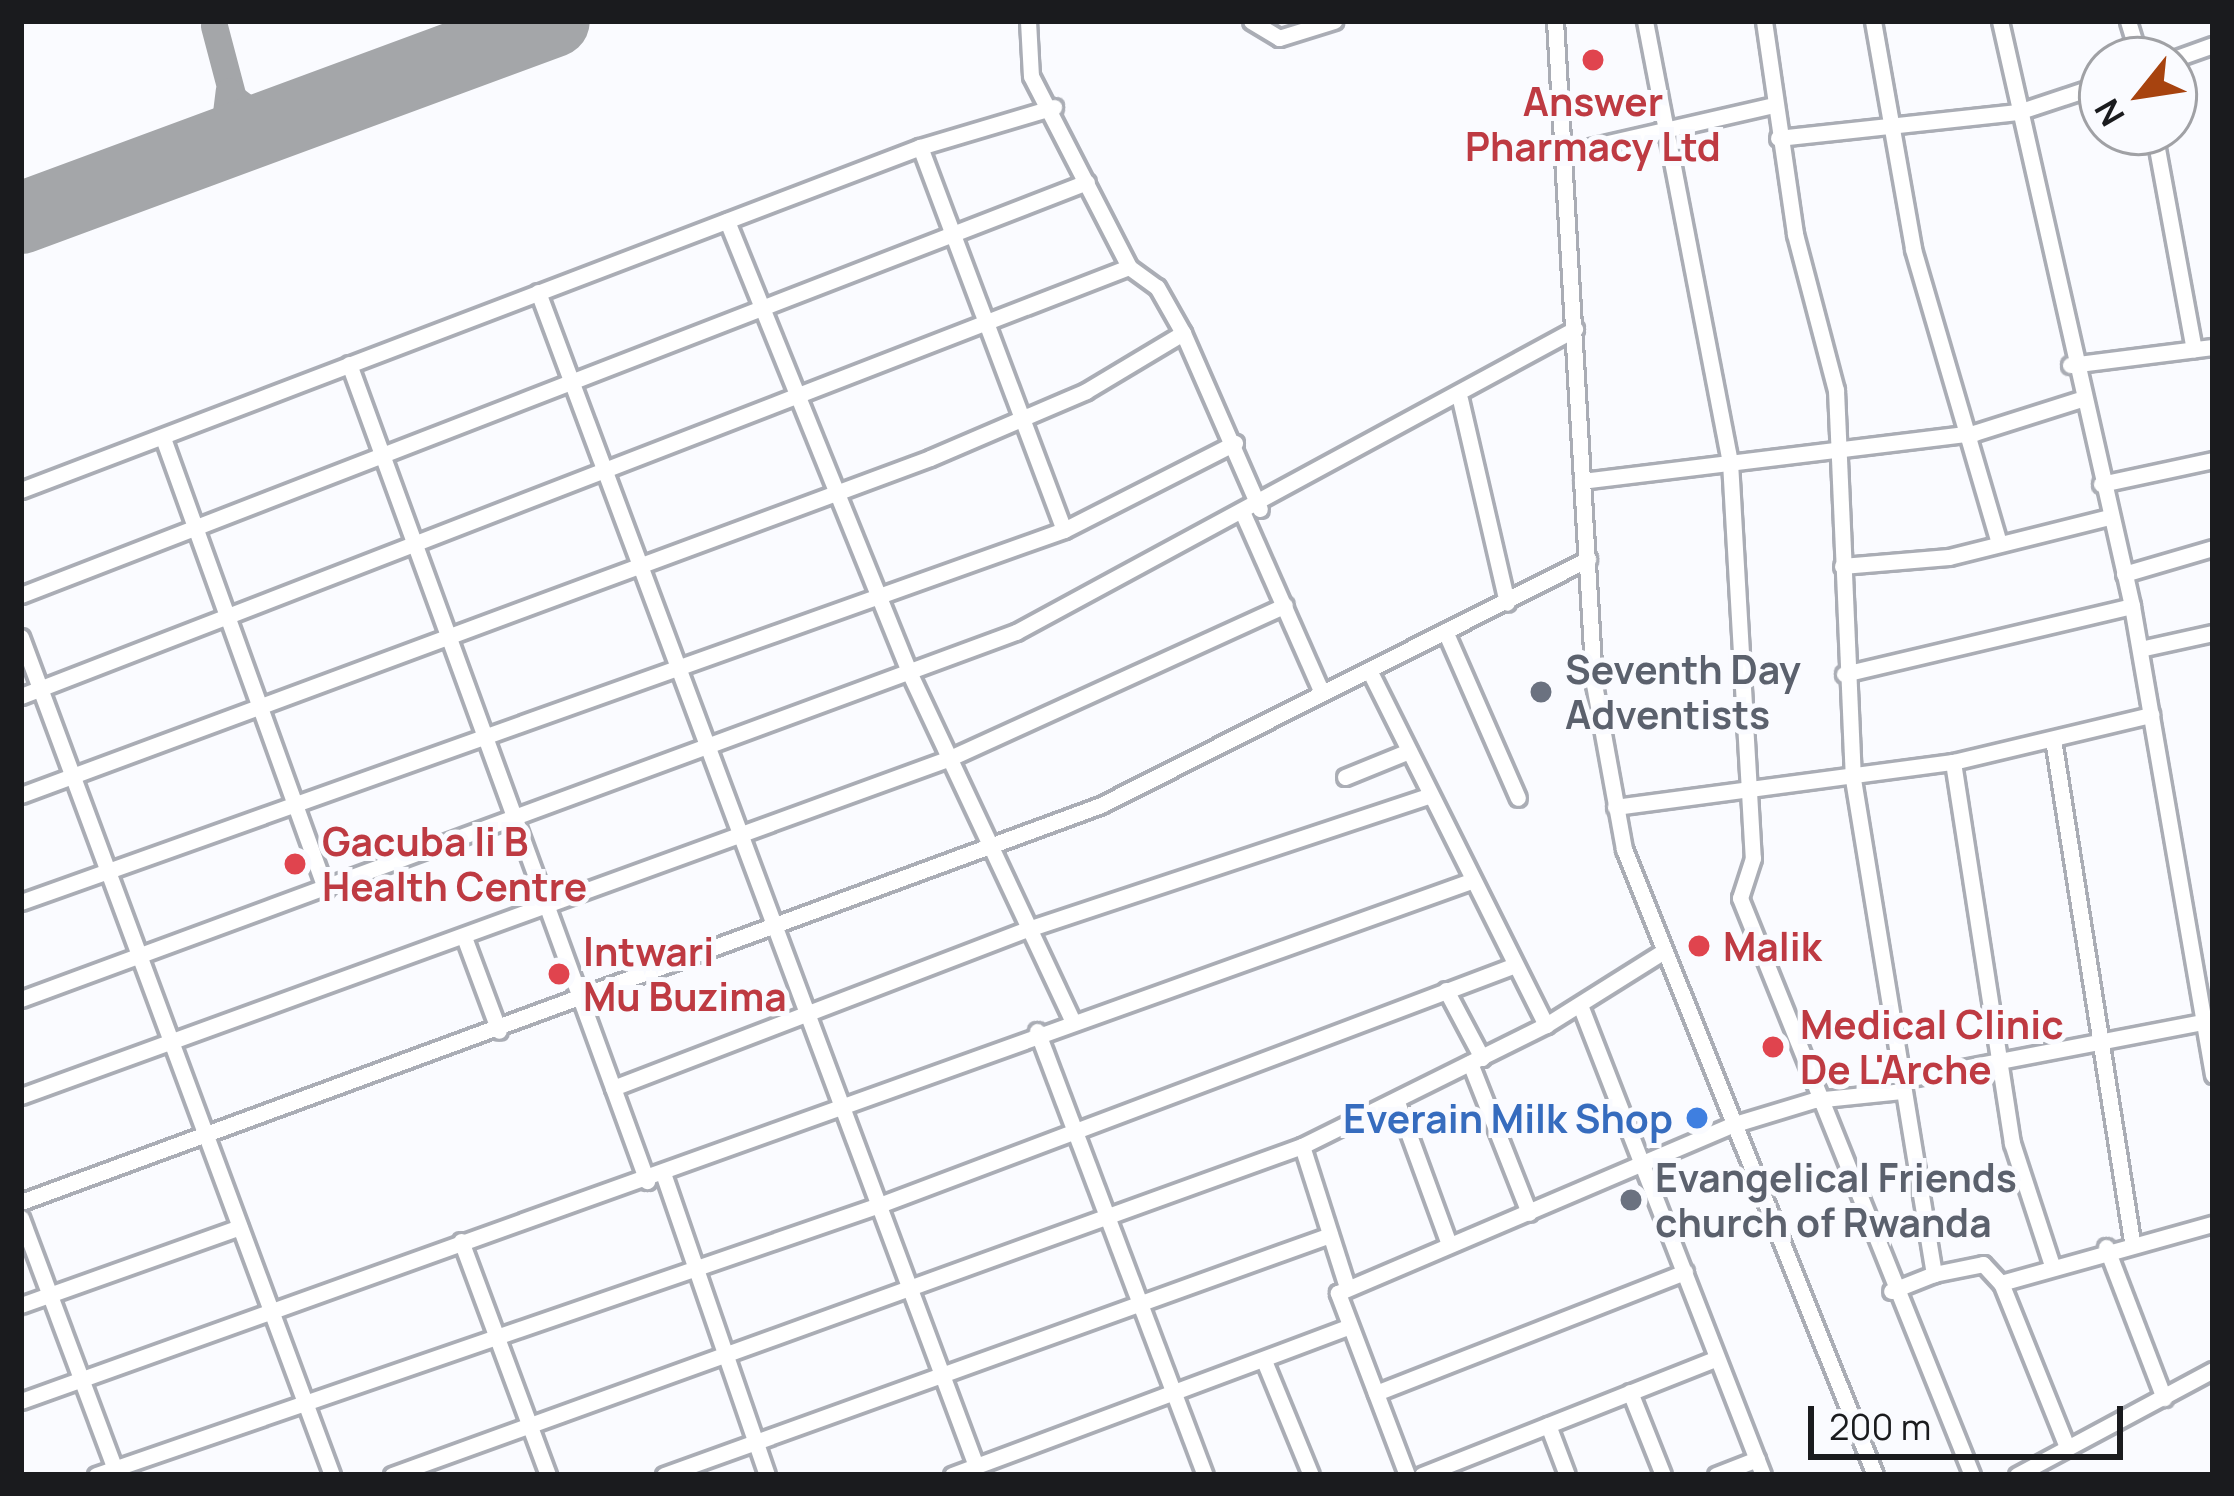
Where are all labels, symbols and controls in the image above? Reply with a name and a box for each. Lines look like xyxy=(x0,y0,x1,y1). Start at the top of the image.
north arrow xyxy=(2078,36,2198,156)
marker: Answer Pharmacy Ltd xyxy=(1580,47,1606,73)
place label: Answer Pharmacy Ltd xyxy=(1465,79,1721,170)
text: N xyxy=(2084,91,2134,134)
place label: Seventh Day Adventists xyxy=(1565,647,1801,738)
marker: Seventh Day Adventists xyxy=(1528,679,1554,705)
place label: Gacuba Ii B Health Centre xyxy=(322,819,587,910)
marker: Gacuba Ii B Health Centre xyxy=(279,848,311,880)
place label: Malik xyxy=(1723,923,1822,969)
place label: Intwari Mu Buzima xyxy=(583,929,787,1020)
marker: Malik xyxy=(1686,933,1712,959)
marker: Intwari Mu Buzima xyxy=(546,961,572,987)
place label: Medical Clinic De L'Arche xyxy=(1800,1002,2064,1093)
marker: Medical Clinic De L'Arche xyxy=(1757,1031,1789,1063)
place label: Everain Milk Shop xyxy=(1343,1095,1673,1141)
marker: Everain Milk Shop xyxy=(1684,1105,1710,1131)
place label: Evangelical Friends church of Rwanda xyxy=(1655,1155,2017,1246)
marker: Evangelical Friends church of Rwanda xyxy=(1618,1187,1644,1213)
scale bar xyxy=(1814,1382,2129,1456)
text: 200 m xyxy=(1829,1402,1931,1451)

